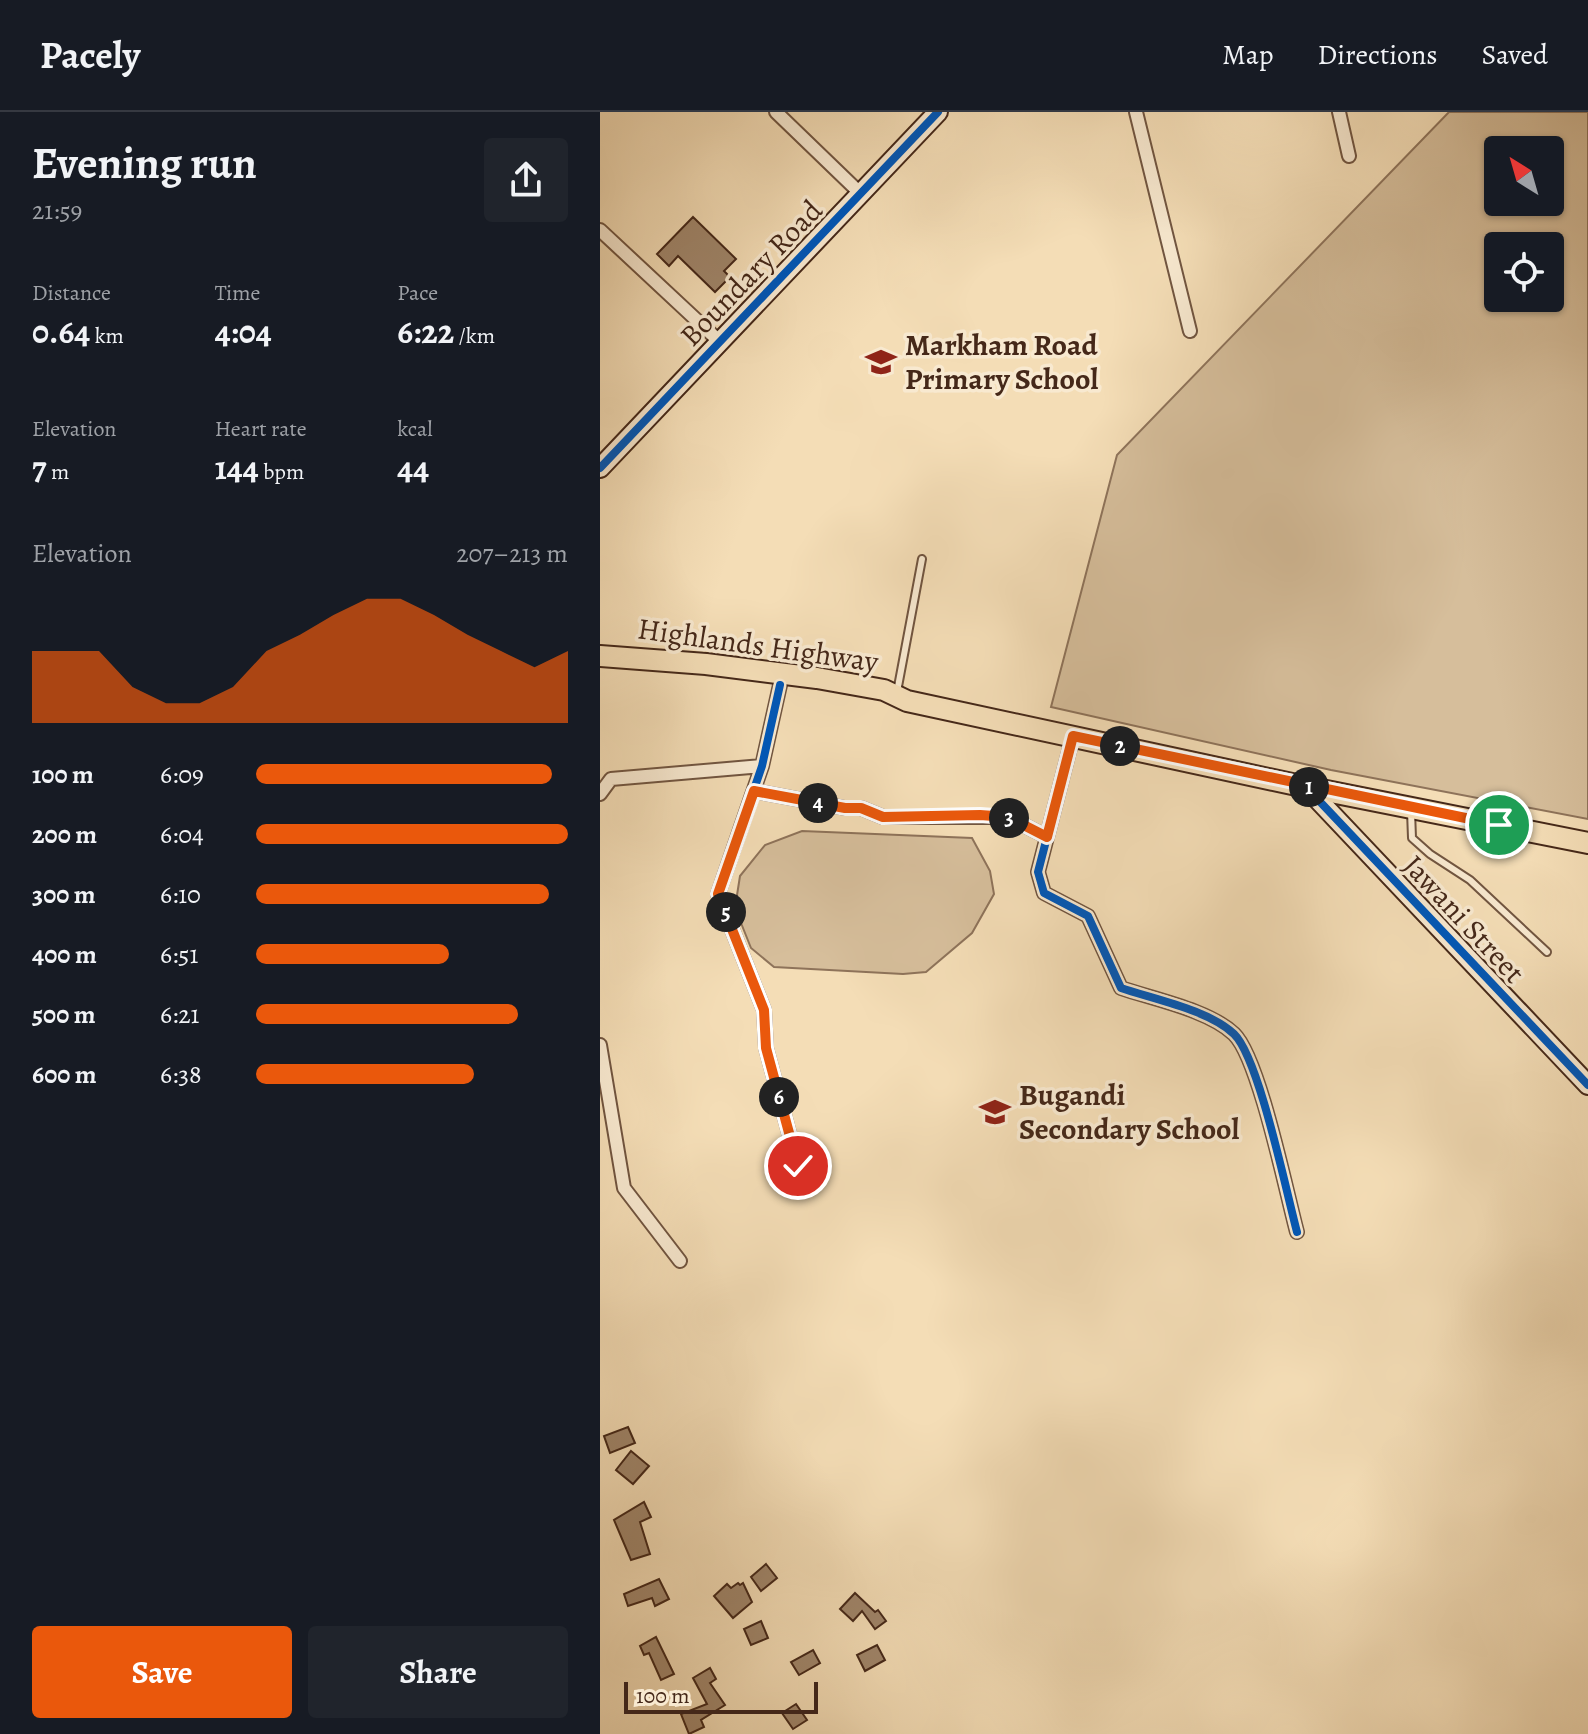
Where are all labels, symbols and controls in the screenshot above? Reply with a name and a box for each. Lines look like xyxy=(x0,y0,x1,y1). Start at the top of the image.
text: Pacely xyxy=(40,29,140,81)
text: Map xyxy=(1222,36,1273,74)
text: Directions xyxy=(1317,36,1438,74)
text: Saved xyxy=(1482,36,1548,74)
text: Evening run xyxy=(32,133,257,193)
north arrow xyxy=(1484,136,1564,216)
map controls xyxy=(1484,136,1564,312)
button: share xyxy=(484,138,568,222)
street label: Boundary Road xyxy=(671,190,832,355)
text: 21:59 xyxy=(32,193,82,228)
button: locate xyxy=(1484,232,1564,312)
text: Distance xyxy=(32,278,111,308)
text: Time xyxy=(215,278,260,308)
text: Pace xyxy=(397,278,438,308)
text: 0.64 xyxy=(32,308,90,355)
text: 4:04 xyxy=(215,308,272,355)
text: 6:22 xyxy=(397,308,454,355)
text: km xyxy=(90,321,124,351)
text: /km xyxy=(454,321,495,351)
place label: Markham Road Primary School xyxy=(905,325,1099,399)
school or university icon: Markham Road Primary School xyxy=(864,345,898,379)
text: Elevation xyxy=(32,414,116,444)
text: Heart rate xyxy=(215,414,307,444)
text: kcal xyxy=(397,414,433,444)
text: 7 xyxy=(32,444,47,491)
text: 144 xyxy=(215,444,259,491)
text: 44 xyxy=(397,444,429,491)
text: m xyxy=(47,457,69,487)
text: bpm xyxy=(259,457,304,487)
text: Elevation xyxy=(32,536,132,571)
text: 207–213 m xyxy=(456,536,568,571)
street label: Highlands Highway xyxy=(635,608,881,682)
pin: 2 xyxy=(1100,726,1140,766)
text: 2 xyxy=(1115,731,1125,761)
text: 100 m xyxy=(32,757,94,792)
text: 6:09 xyxy=(160,757,204,792)
pin: 1 xyxy=(1289,767,1329,807)
text: 1 xyxy=(1305,772,1313,802)
pin: 4 xyxy=(798,783,838,823)
text: 4 xyxy=(813,788,823,818)
pin xyxy=(1465,791,1533,859)
pin: 3 xyxy=(989,798,1029,838)
text: 3 xyxy=(1004,803,1014,833)
icon: arrive xyxy=(1477,803,1521,847)
text: 200 m xyxy=(32,817,97,852)
text: 6:04 xyxy=(160,817,204,852)
street label: Jawani Street xyxy=(1394,846,1534,992)
text: 300 m xyxy=(32,877,96,912)
text: 6:10 xyxy=(160,877,201,912)
pin: 5 xyxy=(706,892,746,932)
text: 5 xyxy=(721,897,731,927)
text: 400 m xyxy=(32,937,97,972)
text: 6:51 xyxy=(160,937,198,972)
text: 500 m xyxy=(32,997,96,1032)
text: 6:21 xyxy=(160,997,199,1032)
text: 600 m xyxy=(32,1057,97,1092)
text: 6:38 xyxy=(160,1057,202,1092)
place label: Bugandi Secondary School xyxy=(1019,1075,1240,1149)
pin: 6 xyxy=(759,1077,799,1117)
text: 6 xyxy=(774,1082,784,1112)
school or university icon: Bugandi Secondary School xyxy=(978,1095,1012,1129)
pin xyxy=(764,1132,832,1200)
icon: check xyxy=(776,1144,820,1188)
button: Save xyxy=(32,1626,292,1718)
button: Share xyxy=(308,1626,568,1718)
scale bar xyxy=(624,1678,818,1714)
text: 100 m xyxy=(636,1681,690,1711)

